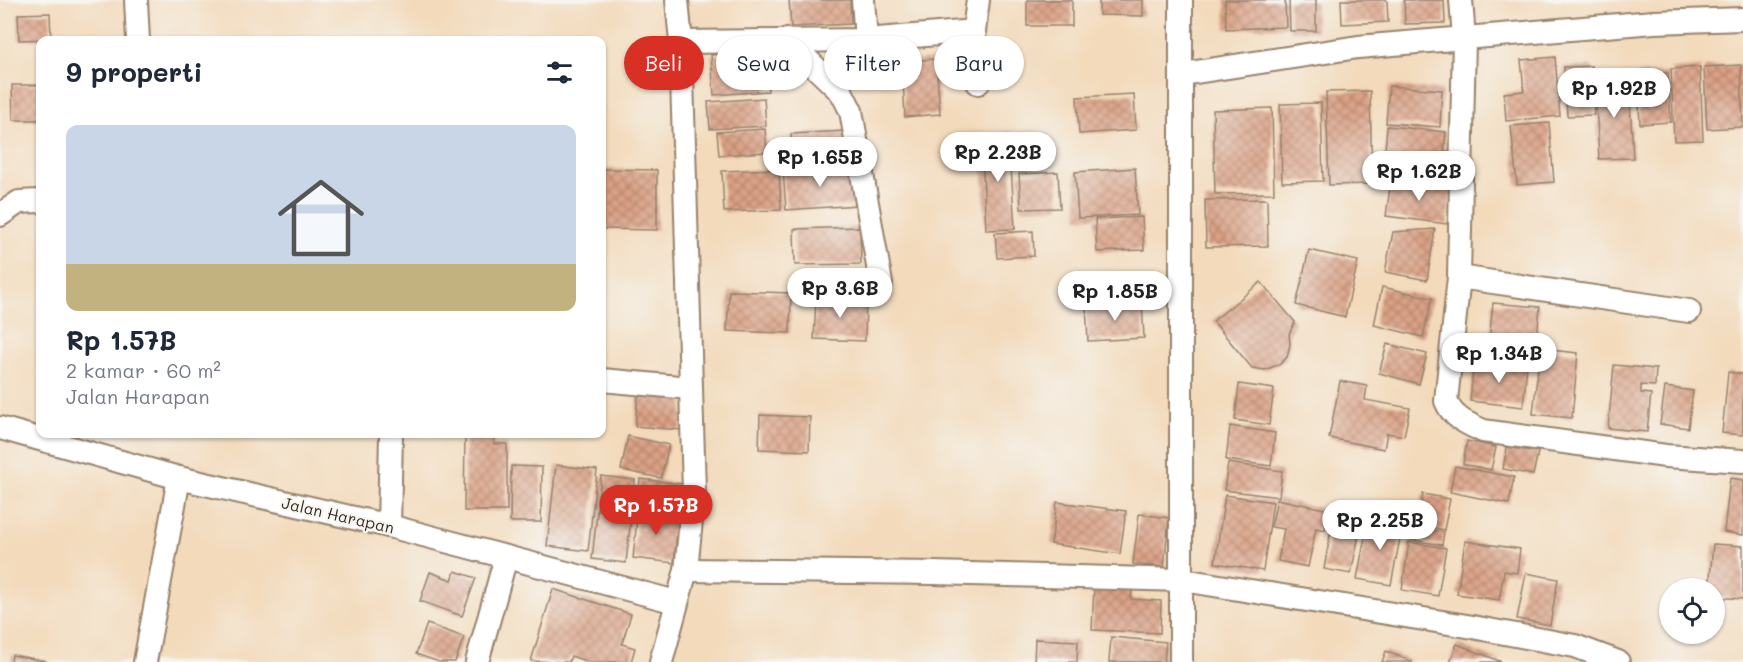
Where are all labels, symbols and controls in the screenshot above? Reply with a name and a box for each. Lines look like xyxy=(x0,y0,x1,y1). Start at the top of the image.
chip: Beli xyxy=(624,36,704,90)
chip: Sewa xyxy=(716,36,812,90)
chip: Filter xyxy=(824,36,922,90)
chip: Baru xyxy=(934,36,1024,90)
text: 9 properti xyxy=(66,55,202,89)
icon: filters xyxy=(543,56,576,89)
pin: Rp 1.92B xyxy=(1552,68,1676,119)
text: Rp 1.92B xyxy=(1571,74,1657,100)
pin: Rp 2.23B xyxy=(936,132,1060,183)
pin: Rp 1.65B xyxy=(758,137,882,188)
text: Rp 2.23B xyxy=(954,138,1042,164)
text: Rp 1.65B xyxy=(777,143,863,169)
pin: Rp 1.62B xyxy=(1357,151,1481,202)
text: Rp 1.62B xyxy=(1376,157,1462,183)
icon: home xyxy=(267,164,375,272)
pin: Rp 3.6B xyxy=(785,268,895,319)
pin: Rp 1.85B xyxy=(1053,271,1177,322)
text: Rp 3.6B xyxy=(801,274,879,300)
text: Rp 1.85B xyxy=(1072,277,1158,303)
text: Rp 1.57B xyxy=(66,323,176,357)
pin: Rp 1.34B xyxy=(1437,333,1561,384)
text: Rp 1.34B xyxy=(1456,339,1542,365)
text: 2 kamar · 60 m² xyxy=(66,357,221,383)
text: Jalan Harapan xyxy=(66,383,210,409)
pin: Rp 1.57B xyxy=(594,485,718,536)
street label: Jalan Harapan xyxy=(280,491,396,538)
text: Rp 1.57B xyxy=(614,491,698,517)
pin: Rp 2.25B xyxy=(1318,500,1442,551)
text: Rp 2.25B xyxy=(1336,506,1424,532)
map controls xyxy=(1659,578,1725,644)
button: locate xyxy=(1659,578,1725,644)

